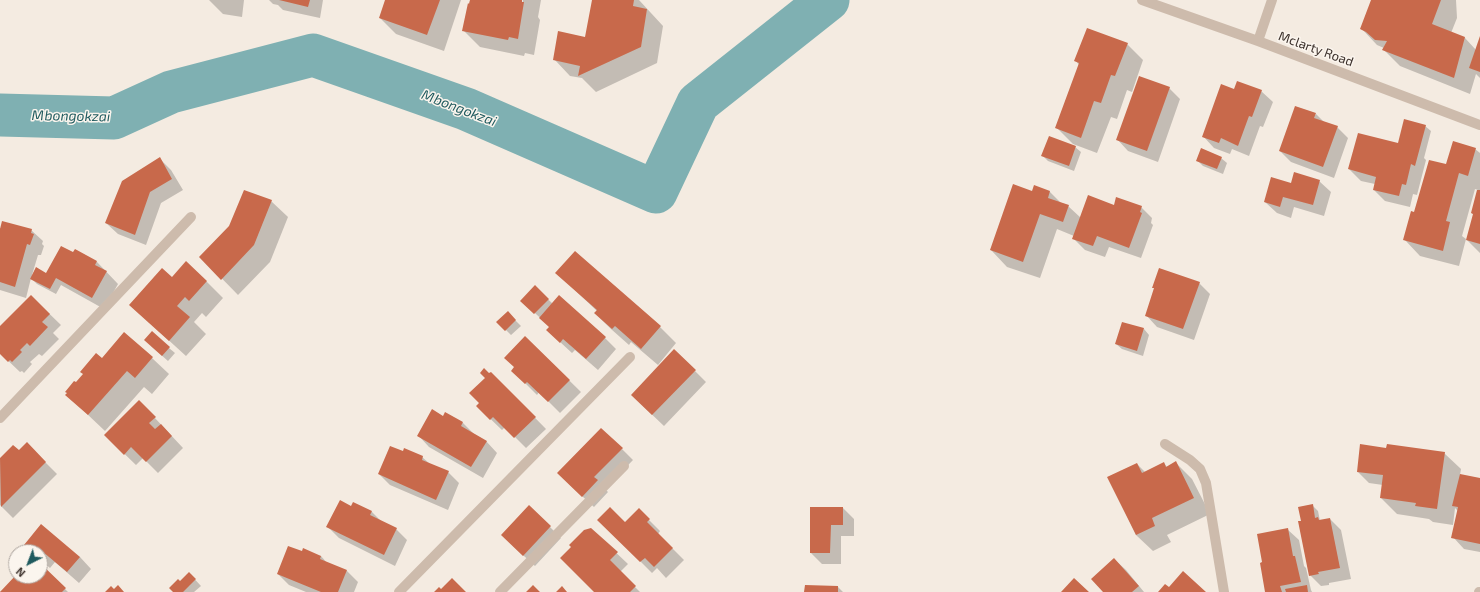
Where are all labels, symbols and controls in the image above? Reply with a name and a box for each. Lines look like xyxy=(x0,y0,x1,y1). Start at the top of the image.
street label: Mclarty Road xyxy=(1276,28,1356,70)
water label: Mbongokzai xyxy=(419,86,499,130)
water label: Mbongokzai xyxy=(31,107,111,125)
north arrow xyxy=(8,544,48,584)
text: N xyxy=(13,565,28,580)

